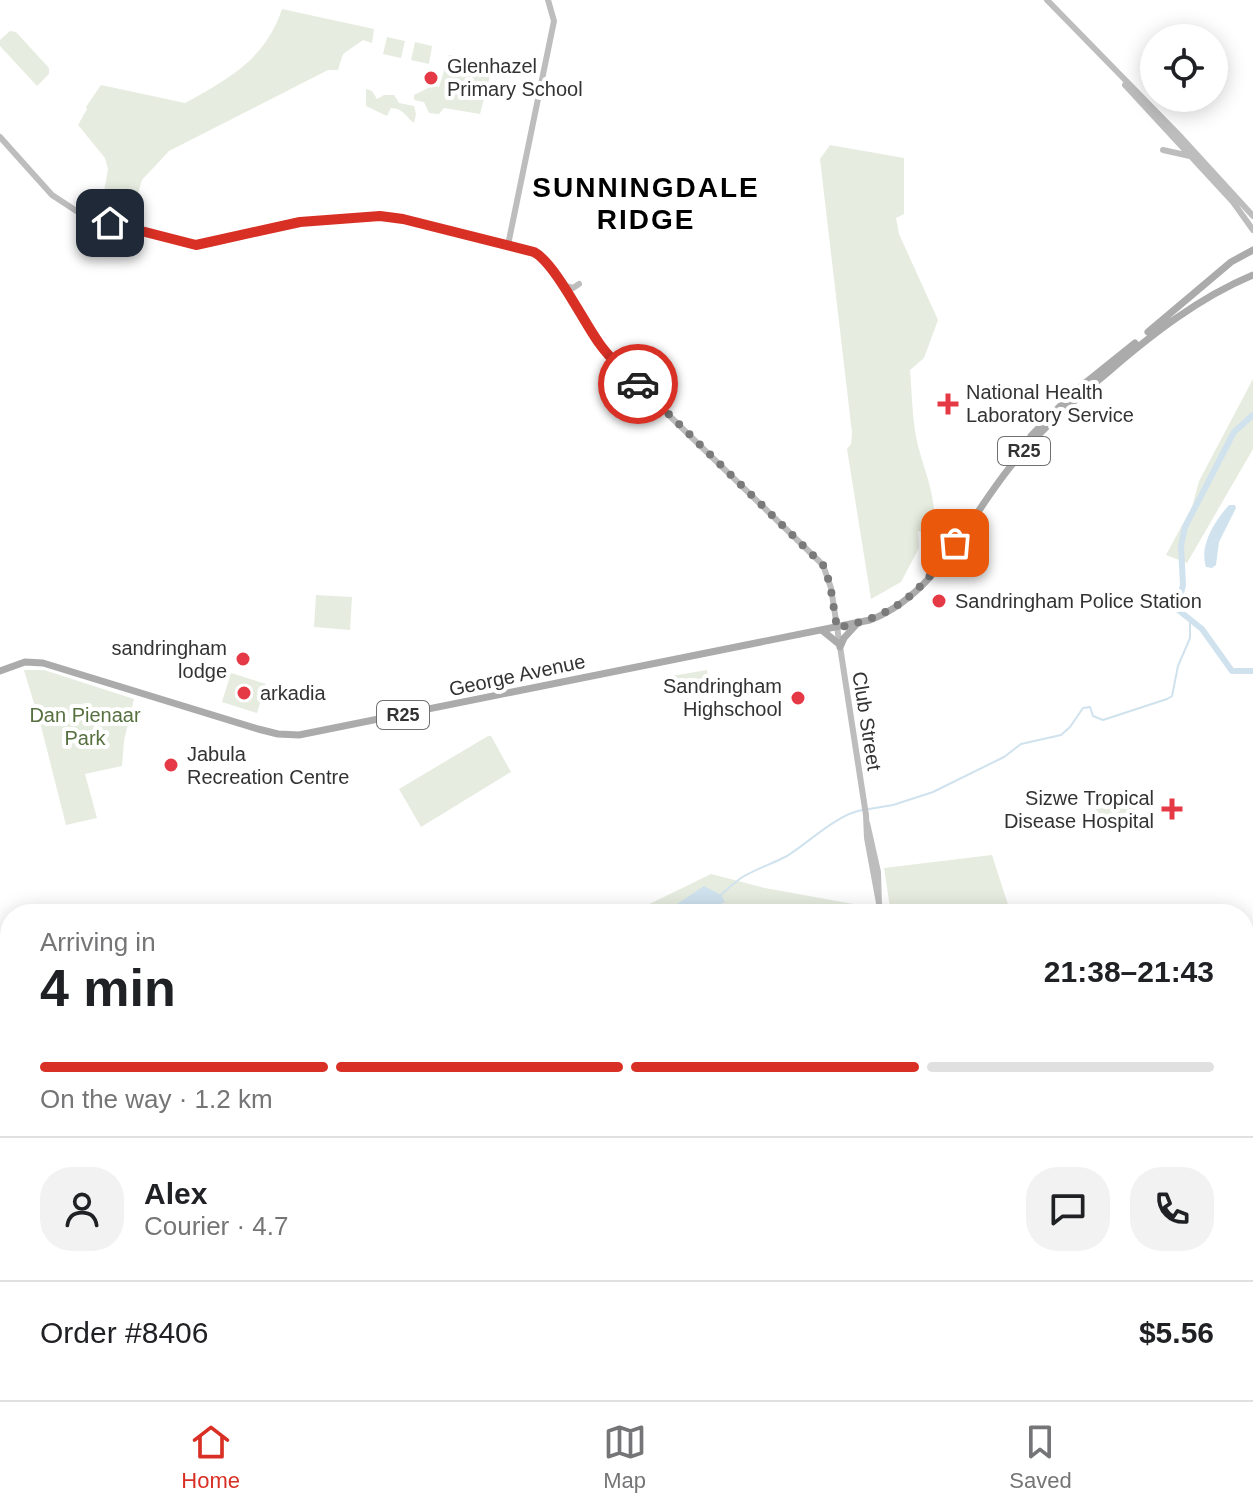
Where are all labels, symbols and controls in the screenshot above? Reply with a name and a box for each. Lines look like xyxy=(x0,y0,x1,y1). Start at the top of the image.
map controls xyxy=(1140,24,1228,112)
button: locate xyxy=(1140,24,1228,112)
place label: Glenhazel Primary School xyxy=(447,55,583,100)
marker: Glenhazel Primary School xyxy=(422,69,440,87)
district label: SUNNINGDALE RIDGE xyxy=(532,172,760,235)
pin xyxy=(76,189,144,257)
icon: home xyxy=(88,201,132,245)
courier xyxy=(598,344,678,424)
icon: car xyxy=(616,362,660,406)
place label: National Health Laboratory Service xyxy=(966,381,1134,426)
marker: National Health Laboratory Service xyxy=(937,393,959,415)
road number: R25 xyxy=(998,437,1050,465)
pin xyxy=(921,509,989,577)
icon: bag xyxy=(933,521,977,565)
place label: Sandringham Police Station xyxy=(955,590,1202,612)
marker: Sandringham Police Station xyxy=(930,592,948,610)
place label: sandringham lodge xyxy=(111,637,227,682)
marker: sandringham lodge xyxy=(234,650,252,668)
street label: George Avenue xyxy=(447,650,587,700)
street label: Club Street xyxy=(848,670,886,773)
place label: Sandringham Highschool xyxy=(663,675,782,720)
place label: arkadia xyxy=(260,682,326,704)
marker: arkadia xyxy=(235,684,253,702)
marker: Sandringham Highschool xyxy=(789,689,807,707)
road number: R25 xyxy=(377,701,429,729)
park label: Dan Pienaar Park xyxy=(29,704,141,749)
place label: Jabula Recreation Centre xyxy=(187,743,349,788)
marker: Jabula Recreation Centre xyxy=(162,756,180,774)
place label: Sizwe Tropical Disease Hospital xyxy=(1004,787,1154,832)
marker: Sizwe Tropical Disease Hospital xyxy=(1161,798,1183,820)
text: Arriving in xyxy=(40,927,156,957)
text: 21:38–21:43 xyxy=(1044,955,1214,988)
text: 4 min xyxy=(40,959,176,1017)
text: On the way · 1.2 km xyxy=(40,1084,273,1114)
button: person xyxy=(40,1167,124,1251)
button: chat xyxy=(1026,1167,1110,1251)
button: phone xyxy=(1130,1167,1214,1251)
text: Alex xyxy=(144,1177,207,1210)
text: Courier · 4.7 xyxy=(144,1211,289,1241)
text: Order #8406 xyxy=(40,1316,208,1349)
text: $5.56 xyxy=(1139,1316,1214,1349)
tab: Home xyxy=(181,1420,240,1494)
tab: Map xyxy=(603,1420,647,1494)
tab: Saved xyxy=(1009,1420,1072,1494)

